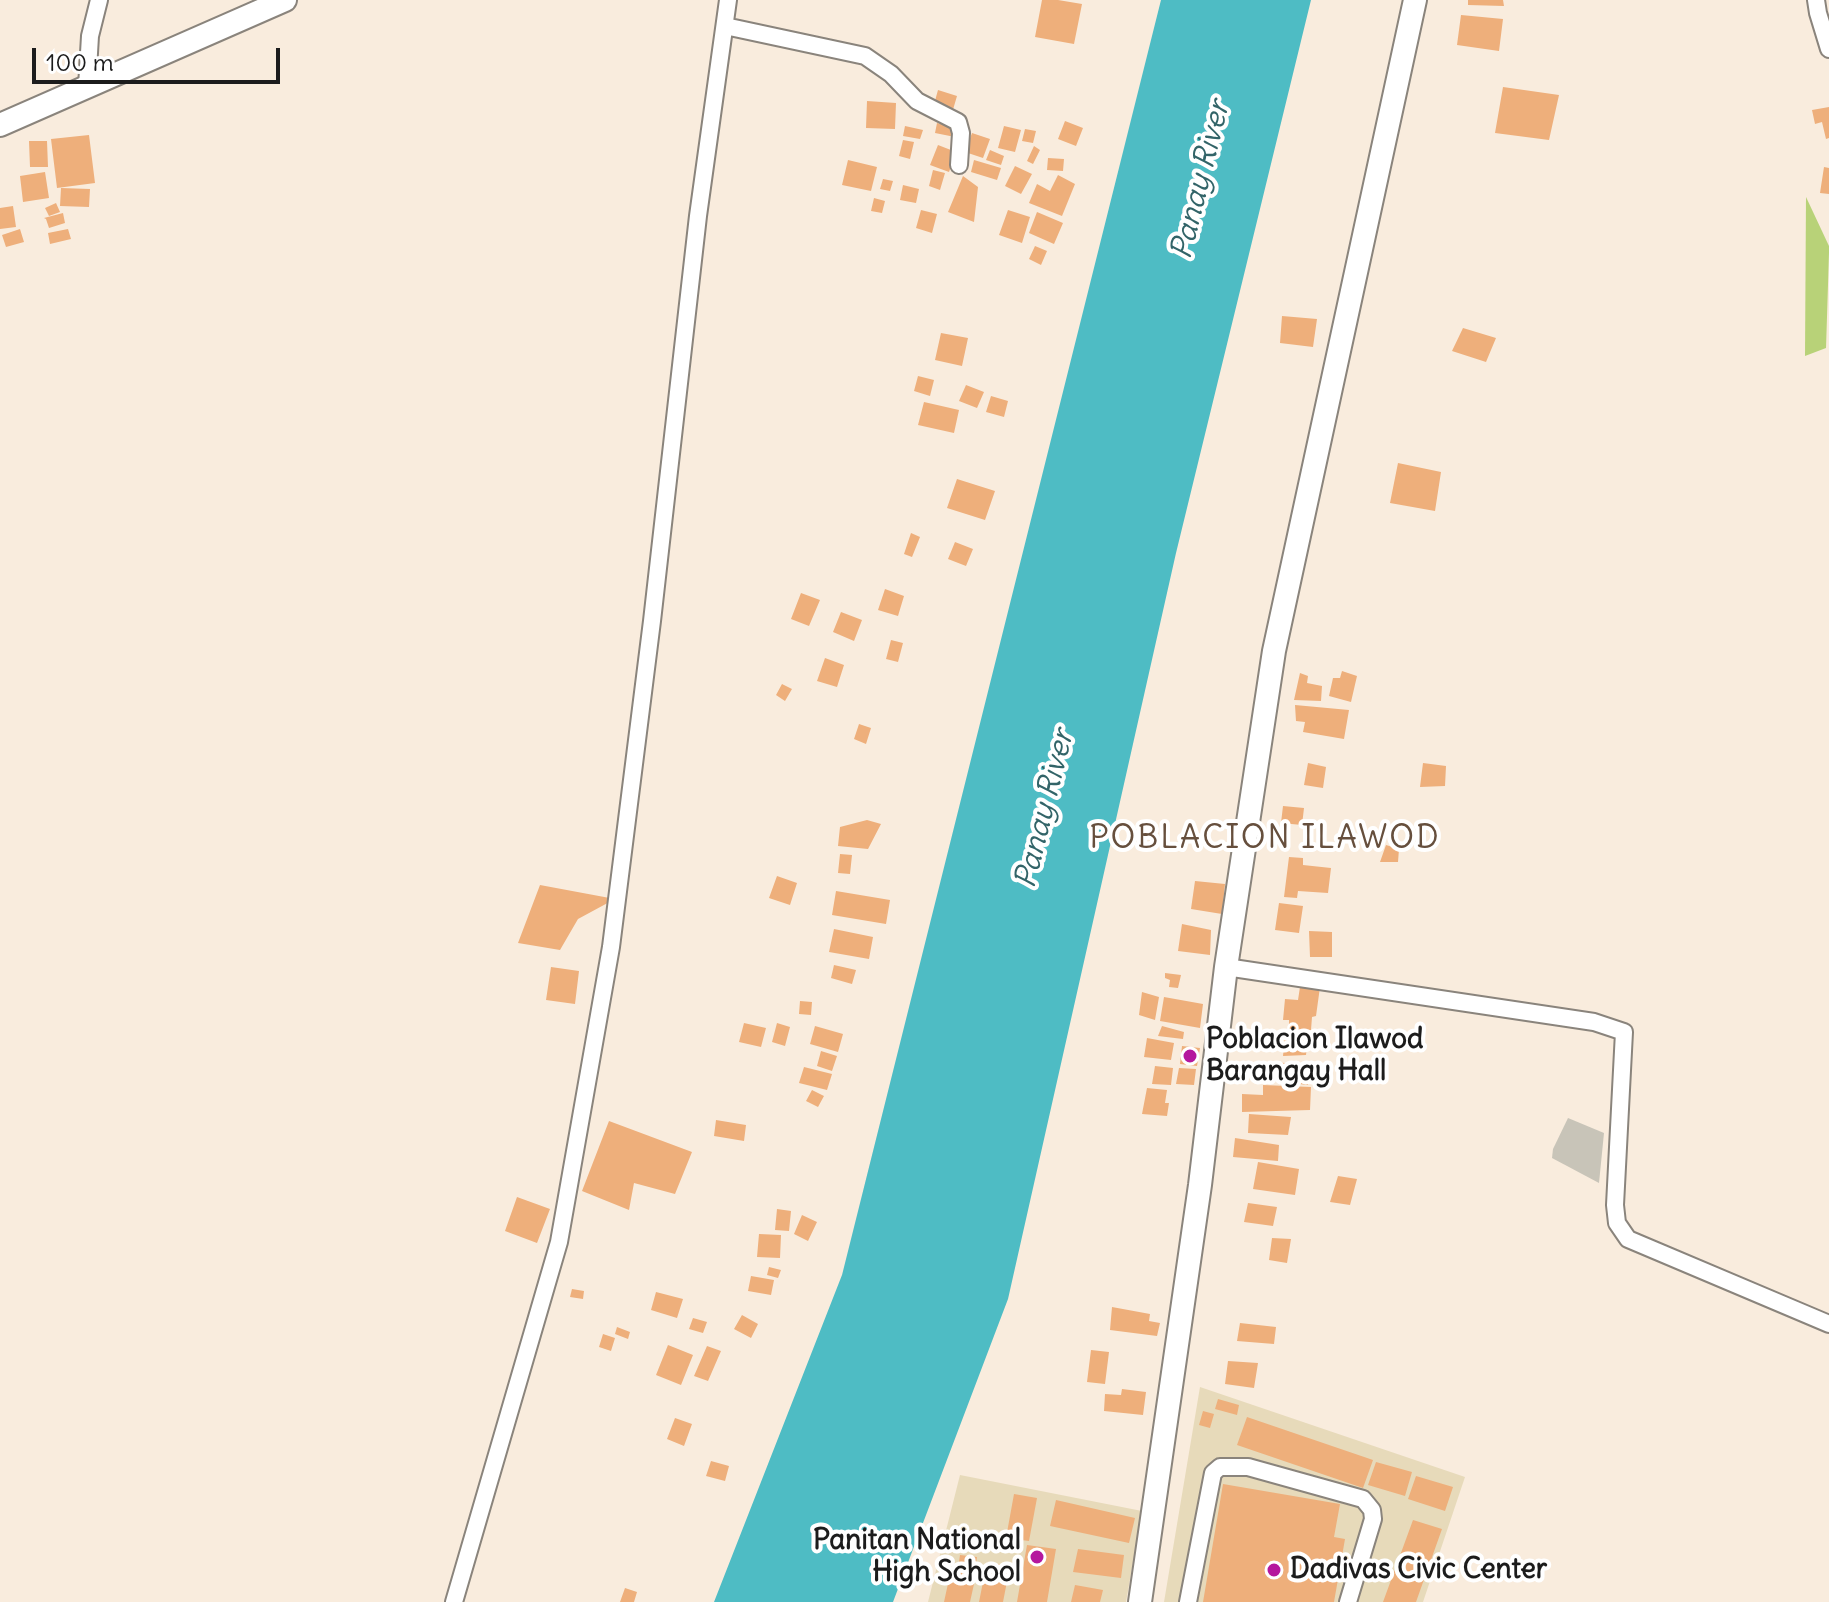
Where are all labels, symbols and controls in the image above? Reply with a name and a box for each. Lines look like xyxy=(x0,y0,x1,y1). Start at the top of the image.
scale bar xyxy=(36,32,284,82)
text: 100 m xyxy=(46,47,114,77)
water label: Panay River xyxy=(1164,97,1238,263)
water label: Panay River xyxy=(1008,726,1082,892)
district label: POBLACION ILAWOD xyxy=(1089,820,1441,858)
place label: Poblacion Ilawod Barangay Hall xyxy=(1206,1023,1423,1089)
marker: Poblacion Ilawod Barangay Hall xyxy=(1181,1047,1199,1065)
place label: Panitan National High School xyxy=(813,1524,1021,1590)
marker: Panitan National High School xyxy=(1028,1548,1046,1566)
place label: Dadivas Civic Center xyxy=(1290,1553,1547,1587)
marker: Dadivas Civic Center xyxy=(1265,1561,1283,1579)

